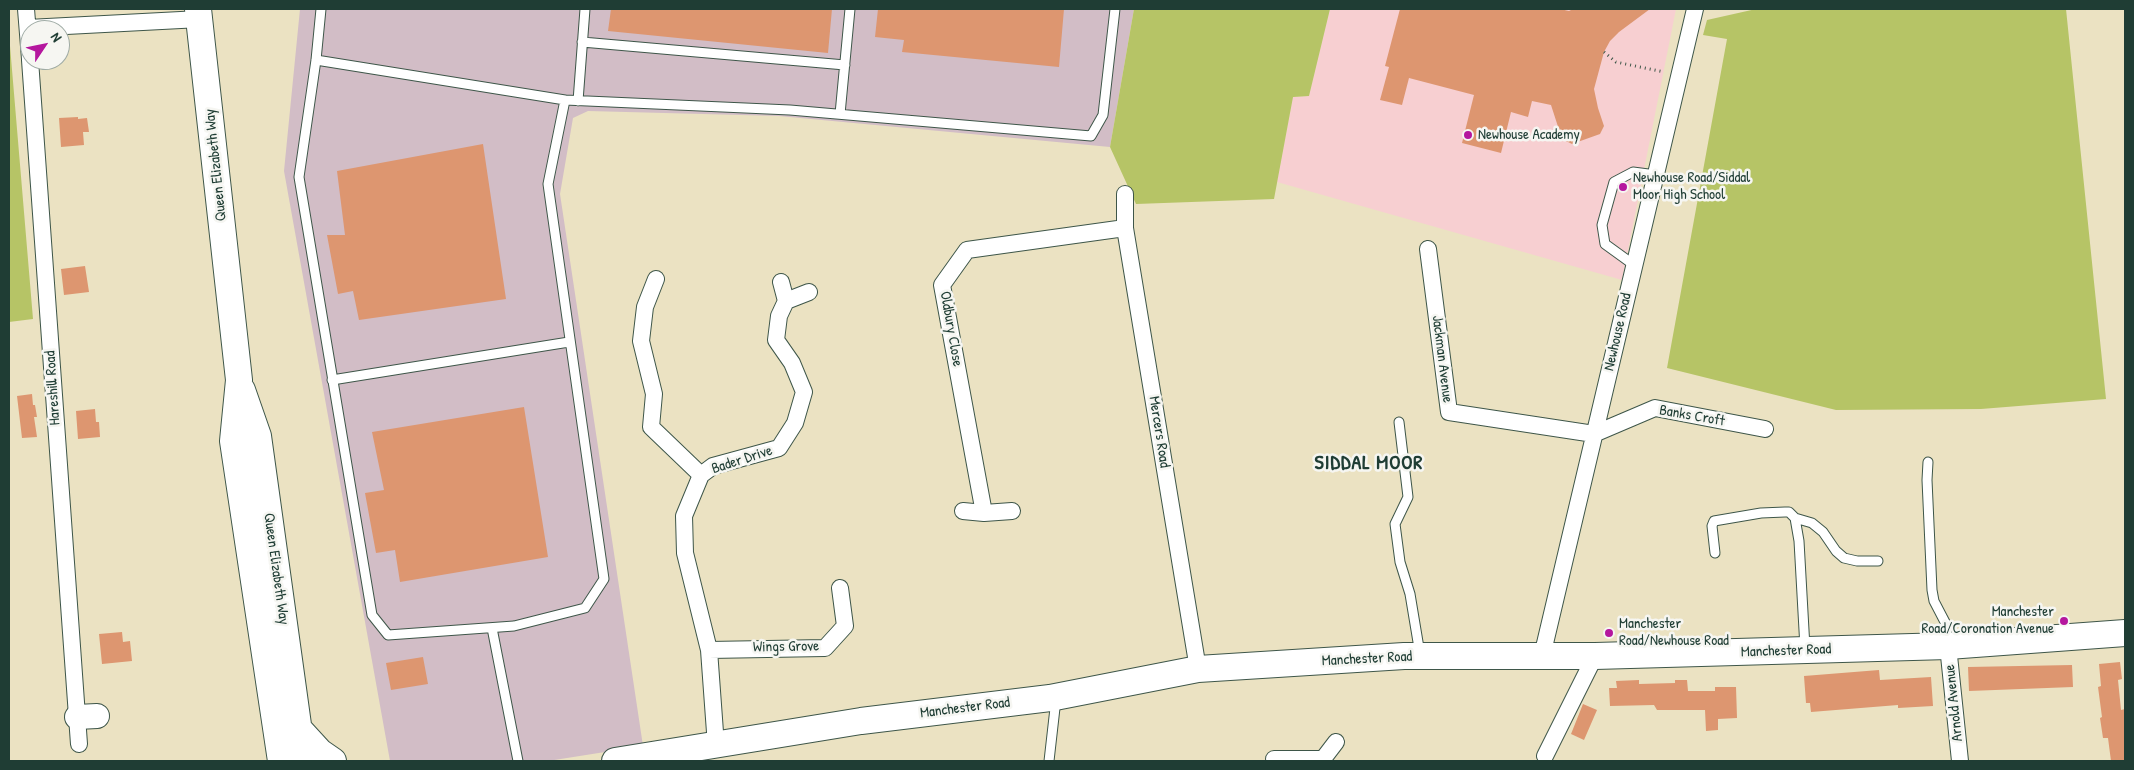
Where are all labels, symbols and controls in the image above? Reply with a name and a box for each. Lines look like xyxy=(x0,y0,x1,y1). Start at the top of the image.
north arrow xyxy=(20,20,70,70)
text: N xyxy=(47,28,67,45)
street label: Queen Elizabeth Way xyxy=(201,108,231,222)
place label: Newhouse Academy xyxy=(1478,126,1580,144)
marker: Newhouse Academy xyxy=(1462,129,1474,141)
place label: Newhouse Road/Siddal Moor High School xyxy=(1633,169,1750,204)
marker: Newhouse Road/Siddal Moor High School xyxy=(1617,181,1629,193)
street label: Oldbury Close xyxy=(936,290,966,368)
street label: Newhouse Road xyxy=(1600,291,1636,373)
street label: Jackman Avenue xyxy=(1428,314,1456,404)
street label: Hareshill Road xyxy=(41,350,65,426)
street label: Mercers Road xyxy=(1144,395,1174,469)
street label: Banks Croft xyxy=(1658,401,1726,431)
street label: Bader Drive xyxy=(709,442,775,478)
district label: SIDDAL MOOR xyxy=(1313,452,1425,476)
street label: Queen Elizabeth Way xyxy=(259,512,293,626)
place label: Manchester Road/Coronation Avenue xyxy=(1921,603,2054,638)
place label: Manchester Road/Newhouse Road xyxy=(1619,615,1729,650)
marker: Manchester Road/Coronation Avenue xyxy=(2058,615,2070,627)
marker: Manchester Road/Newhouse Road xyxy=(1603,627,1615,639)
street label: Wings Grove xyxy=(753,637,819,657)
street label: Manchester Road xyxy=(1741,640,1831,662)
street label: Manchester Road xyxy=(1321,648,1413,670)
street label: Arnold Avenue xyxy=(1941,664,1967,742)
street label: Manchester Road xyxy=(919,694,1011,722)

